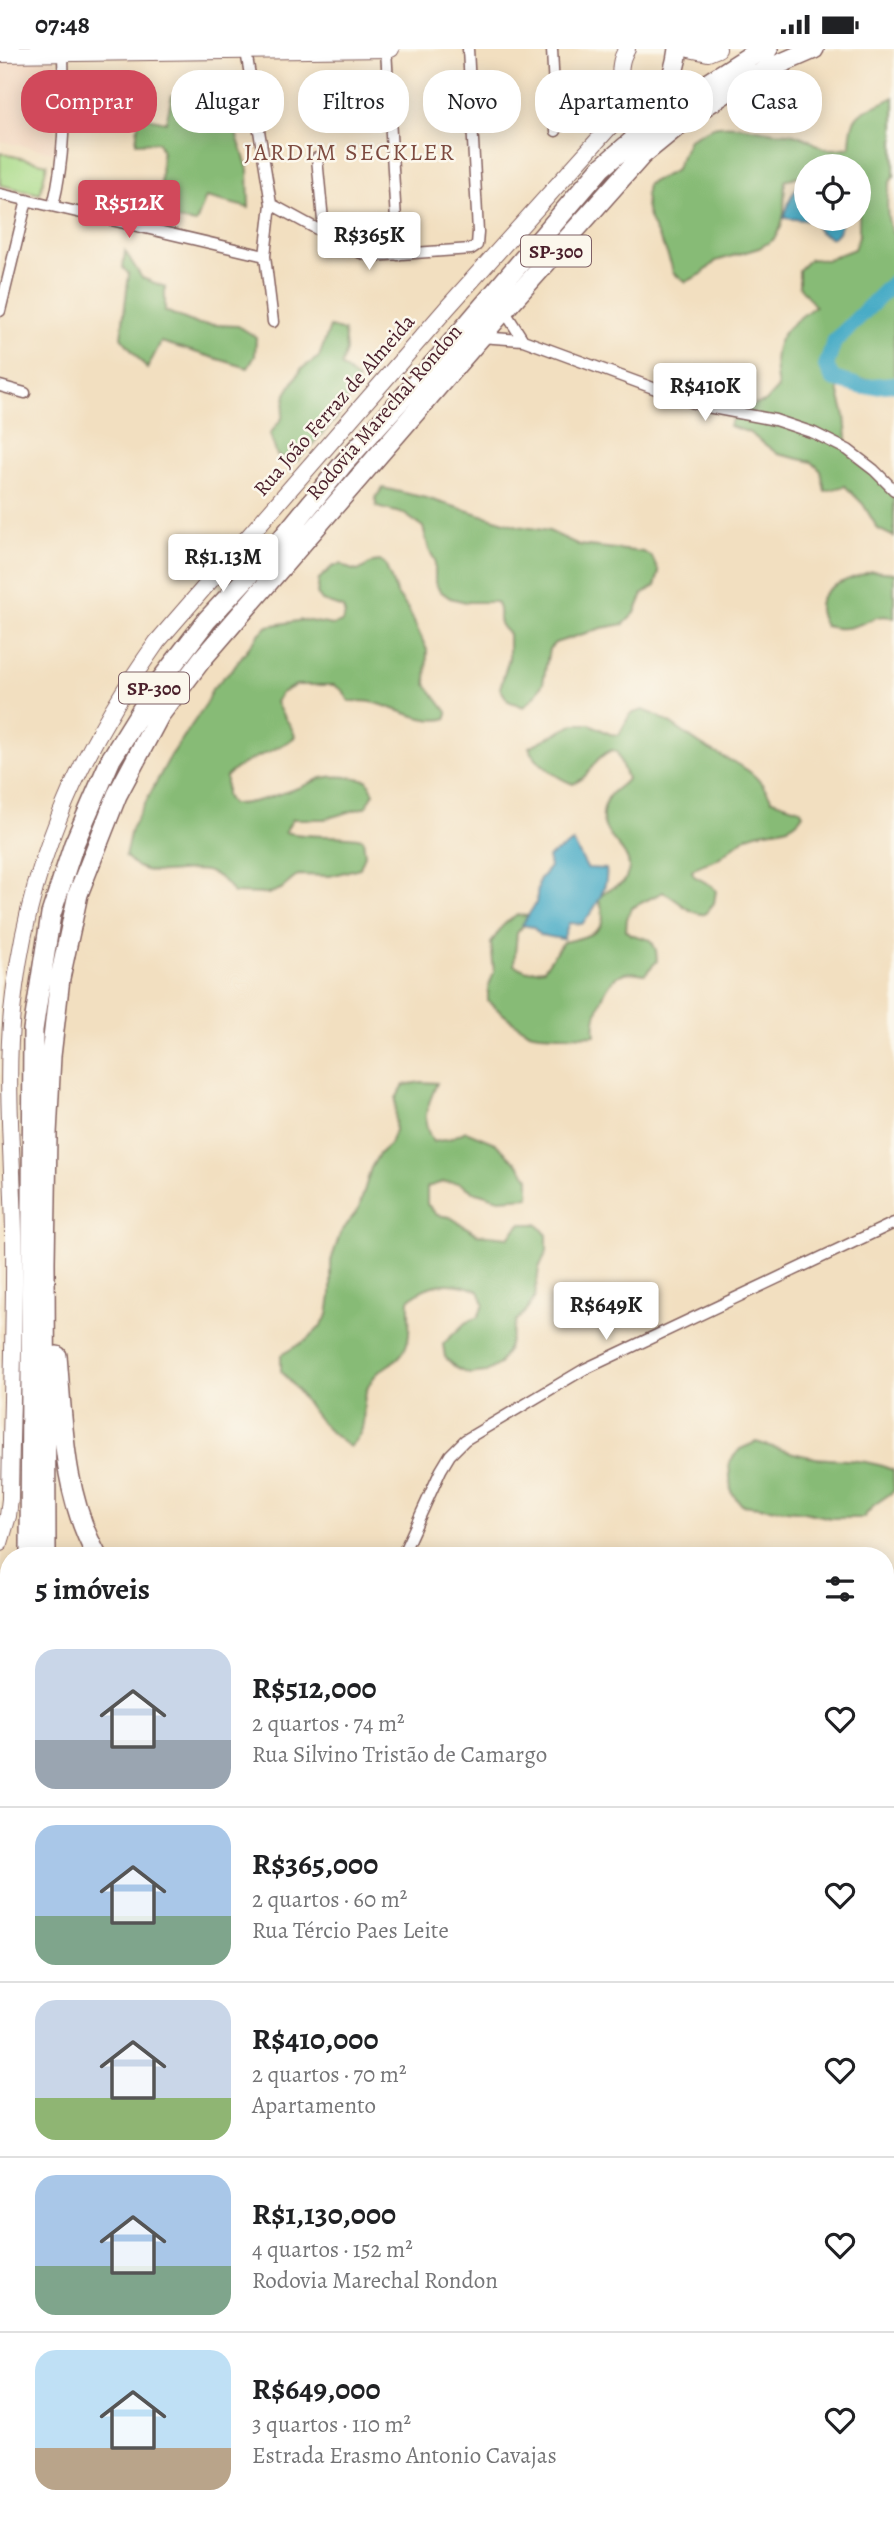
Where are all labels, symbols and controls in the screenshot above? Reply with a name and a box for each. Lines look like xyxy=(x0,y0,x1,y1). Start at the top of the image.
text: 07:48 xyxy=(35,7,90,42)
chip: Comprar xyxy=(21,70,157,133)
chip: Alugar xyxy=(171,70,284,133)
chip: Filtros xyxy=(298,70,409,133)
chip: Novo xyxy=(423,70,521,133)
chip: Apartamento xyxy=(535,70,713,133)
chip: Casa xyxy=(727,70,822,133)
district label: JARDIM SECKLER xyxy=(244,136,456,168)
map controls xyxy=(794,154,871,231)
button: locate xyxy=(794,154,871,231)
pin: R$512K xyxy=(72,181,186,240)
text: R$512K xyxy=(94,187,164,218)
pin: R$365K xyxy=(312,213,426,272)
text: R$365K xyxy=(333,219,405,250)
road number: SP-300 xyxy=(521,235,591,267)
street label: Rua João Ferraz de Almeida xyxy=(247,308,421,502)
street label: Rodovia Marechal Rondon xyxy=(300,318,468,506)
pin: R$410K xyxy=(648,363,762,423)
text: R$410K xyxy=(669,370,741,401)
pin: R$1.13M xyxy=(158,535,288,594)
text: R$1.13M xyxy=(184,541,262,572)
road number: SP-300 xyxy=(119,673,189,703)
pin: R$649K xyxy=(549,1283,663,1342)
text: R$649K xyxy=(570,1289,642,1320)
text: 5 imóveis xyxy=(35,1569,150,1609)
icon: filters xyxy=(821,1570,859,1608)
text: R$512,000 xyxy=(252,1668,377,1708)
icon: home xyxy=(91,1677,175,1761)
icon: heart xyxy=(821,1700,859,1738)
text: 2 quartos · 74 m² xyxy=(252,1708,405,1739)
text: Rua Silvino Tristão de Camargo xyxy=(252,1739,547,1770)
text: R$365,000 xyxy=(252,1844,378,1884)
icon: home xyxy=(91,1853,175,1937)
icon: heart xyxy=(821,1876,859,1914)
text: 2 quartos · 60 m² xyxy=(252,1884,407,1915)
text: Rua Tércio Paes Leite xyxy=(252,1915,449,1946)
text: R$410,000 xyxy=(252,2019,378,2059)
icon: home xyxy=(91,2028,175,2112)
icon: heart xyxy=(821,2051,859,2089)
text: 2 quartos · 70 m² xyxy=(252,2059,406,2090)
text: Apartamento xyxy=(252,2090,376,2121)
text: R$1,130,000 xyxy=(252,2194,396,2234)
icon: home xyxy=(91,2203,175,2287)
icon: heart xyxy=(821,2226,859,2264)
text: 4 quartos · 152 m² xyxy=(252,2234,413,2265)
text: Rodovia Marechal Rondon xyxy=(252,2265,498,2296)
text: R$649,000 xyxy=(252,2369,381,2409)
icon: home xyxy=(91,2378,175,2462)
icon: heart xyxy=(821,2401,859,2439)
text: 3 quartos · 110 m² xyxy=(252,2409,411,2440)
text: Estrada Erasmo Antonio Cavajas xyxy=(252,2440,557,2471)

